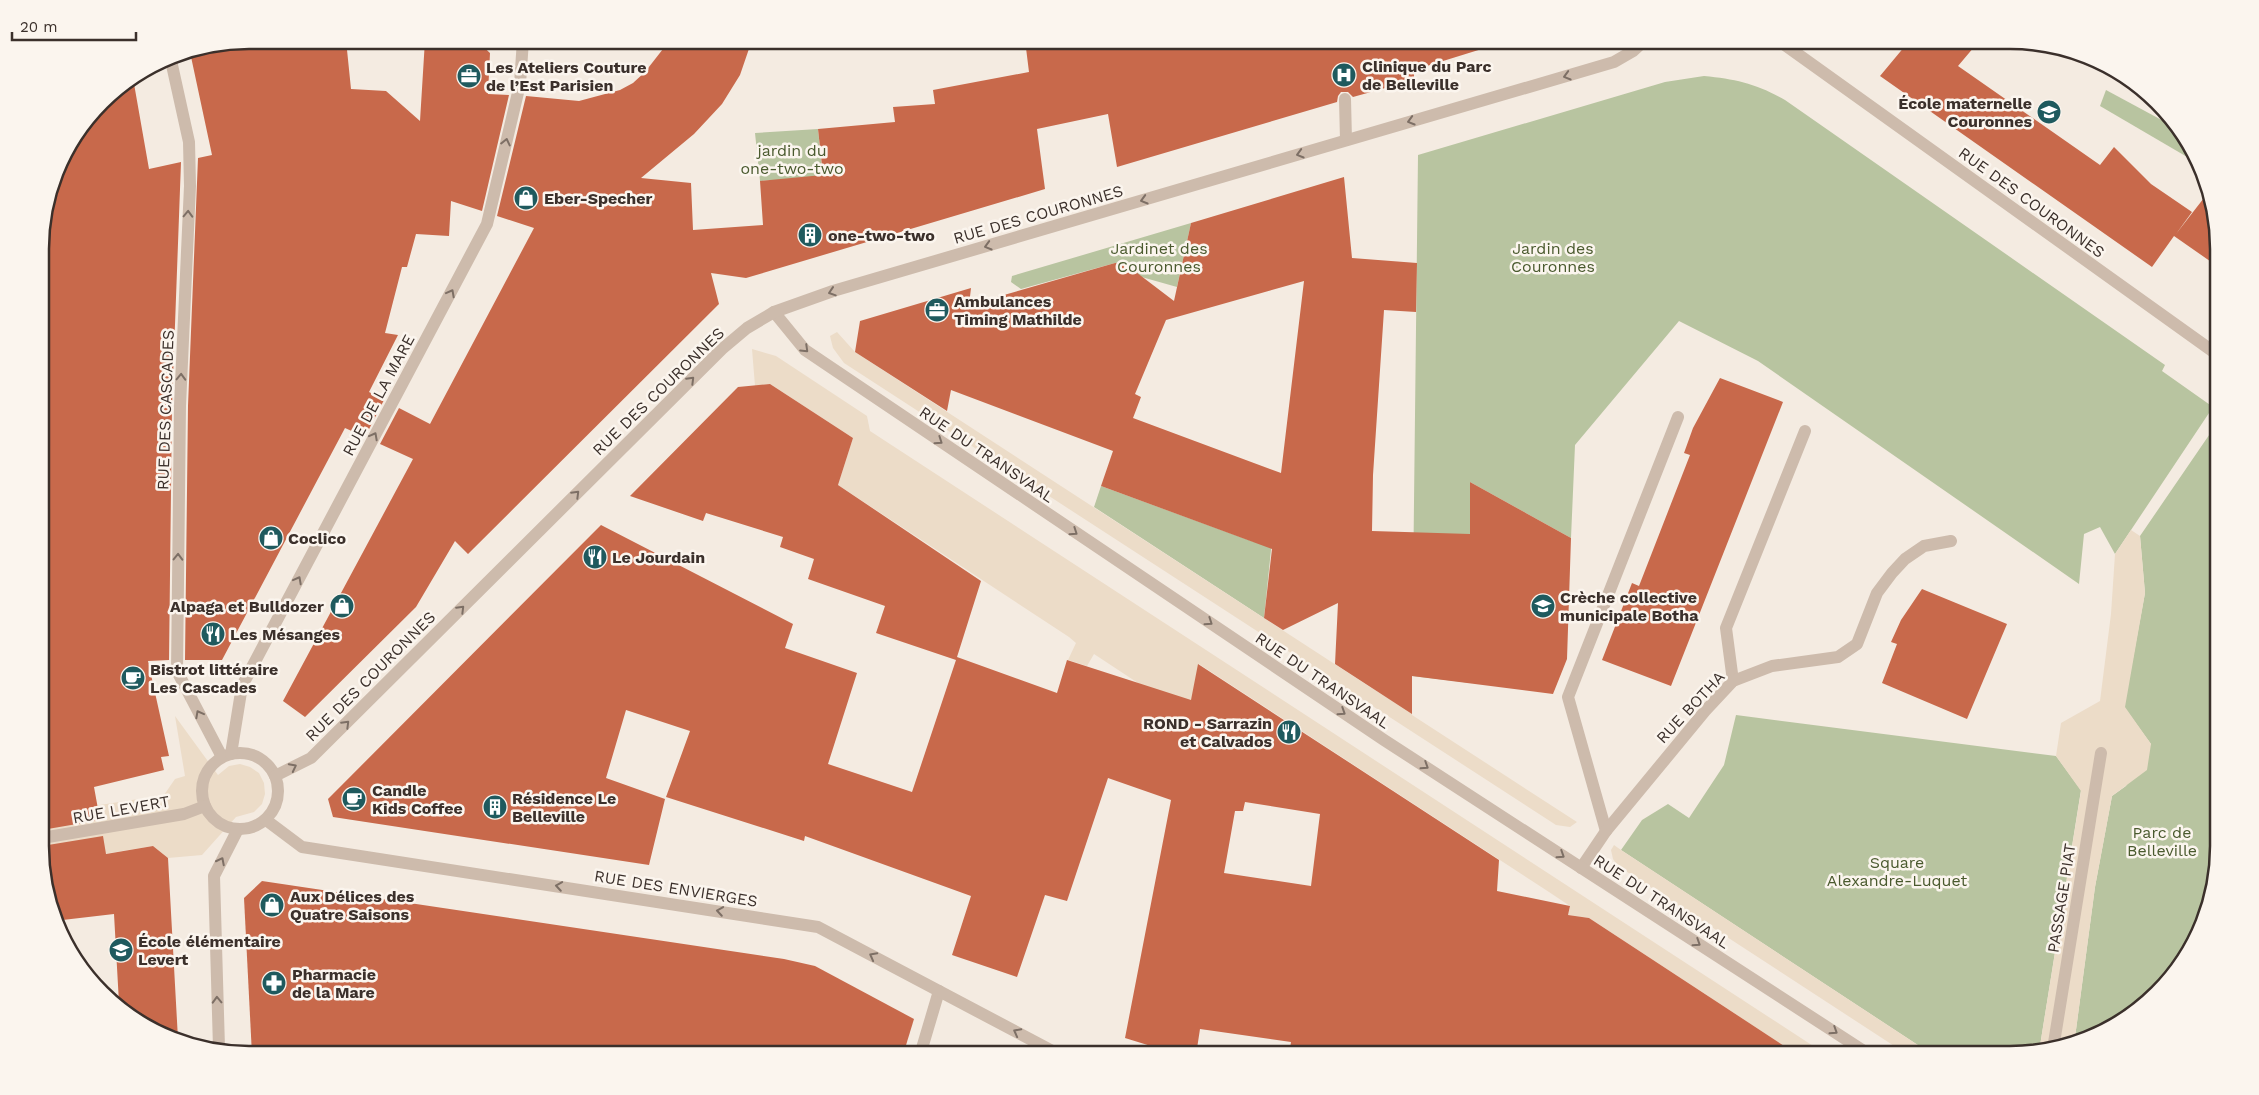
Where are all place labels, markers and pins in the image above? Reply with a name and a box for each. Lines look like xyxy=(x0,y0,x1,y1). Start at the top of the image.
place label: Clinique du Parc de Belleville xyxy=(1362,57,1491,94)
place label: Les Ateliers Couture de l’Est Parisien xyxy=(486,58,647,95)
hospital icon: Clinique du Parc de Belleville xyxy=(1331,62,1357,88)
office icon: Les Ateliers Couture de l’Est Parisien xyxy=(456,63,482,89)
place label: École maternelle Couronnes xyxy=(1898,94,2032,131)
school or university icon: École maternelle Couronnes xyxy=(2036,99,2062,125)
shop icon: Eber-Specher xyxy=(513,185,539,211)
place label: Eber-Specher xyxy=(544,189,653,208)
building icon: one-two-two xyxy=(797,222,823,248)
place label: one-two-two xyxy=(828,226,935,245)
place label: Ambulances Timing Mathilde xyxy=(954,292,1082,329)
office icon: Ambulances Timing Mathilde xyxy=(924,297,950,323)
shop icon: Coclico xyxy=(258,525,284,551)
place label: Coclico xyxy=(288,529,347,548)
restaurant icon: Le Jourdain xyxy=(582,544,608,570)
place label: Le Jourdain xyxy=(612,548,705,567)
place label: Crèche collective municipale Botha xyxy=(1560,588,1699,625)
shop icon: Alpaga et Bulldozer xyxy=(329,593,355,619)
school or university icon: Crèche collective municipale Botha xyxy=(1530,593,1556,619)
place label: Alpaga et Bulldozer xyxy=(170,597,324,616)
restaurant icon: Les Mésanges xyxy=(200,621,226,647)
place label: Les Mésanges xyxy=(230,625,341,644)
place label: Bistrot littéraire Les Cascades xyxy=(150,660,278,697)
cafe icon: Bistrot littéraire Les Cascades xyxy=(120,665,146,691)
place label: ROND - Sarrazin et Calvados xyxy=(1143,714,1272,751)
restaurant icon: ROND - Sarrazin et Calvados xyxy=(1276,719,1302,745)
place label: Candle Kids Coffee xyxy=(372,781,463,818)
cafe icon: Candle Kids Coffee xyxy=(341,786,367,812)
place label: Résidence Le Belleville xyxy=(512,789,616,826)
building icon: Résidence Le Belleville xyxy=(482,794,508,820)
place label: Aux Délices des Quatre Saisons xyxy=(290,887,415,924)
shop icon: Aux Délices des Quatre Saisons xyxy=(259,892,285,918)
place label: École élémentaire Levert xyxy=(138,932,281,969)
school or university icon: École élémentaire Levert xyxy=(108,937,134,963)
place label: Pharmacie de la Mare xyxy=(292,965,376,1002)
pharmacy icon: Pharmacie de la Mare xyxy=(261,970,287,996)

